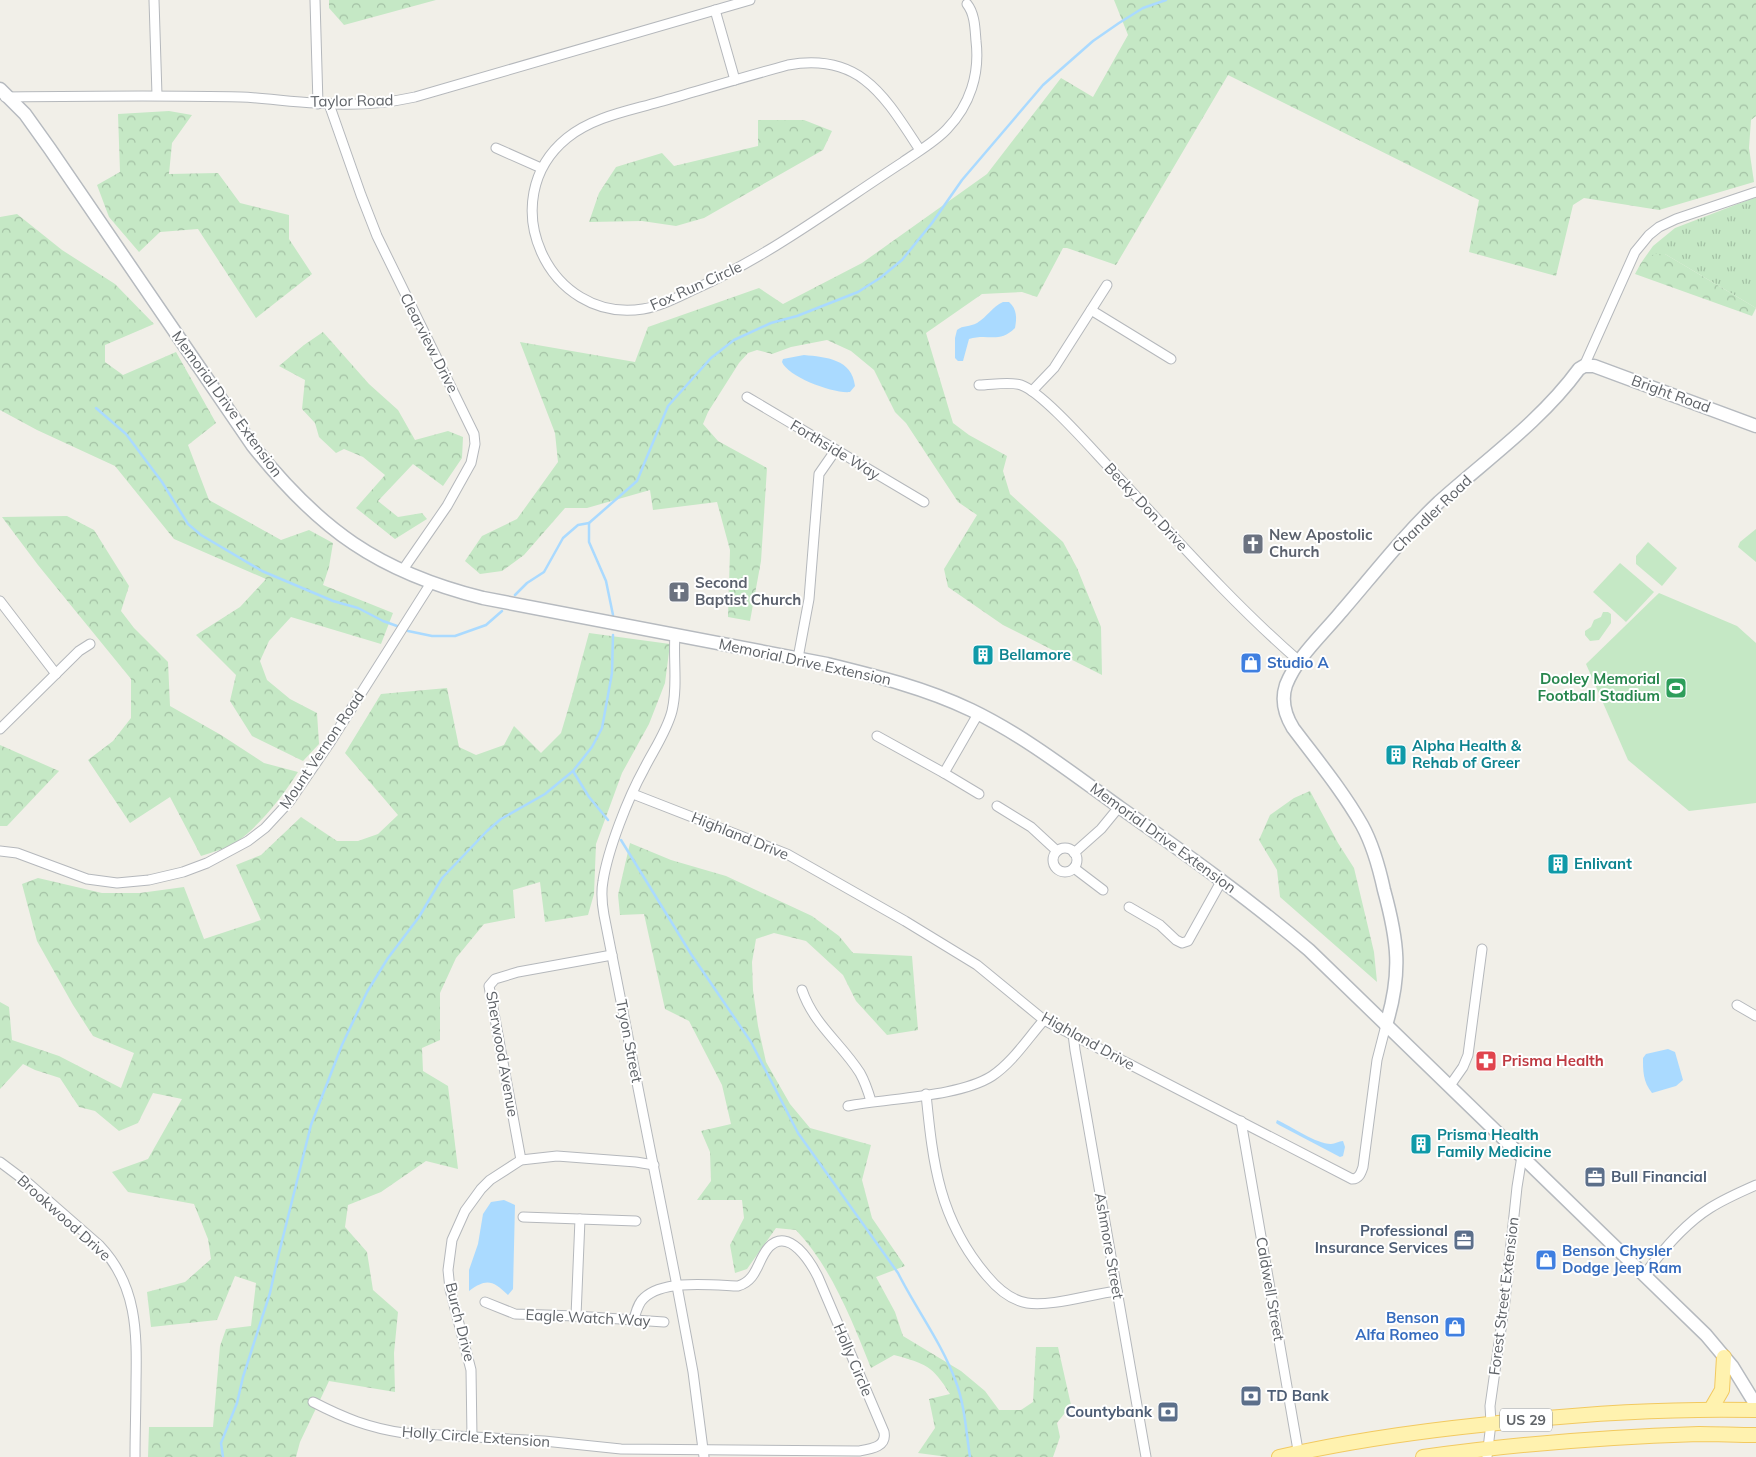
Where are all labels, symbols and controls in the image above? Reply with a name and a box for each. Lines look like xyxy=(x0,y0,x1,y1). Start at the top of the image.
street label: Taylor Road xyxy=(310,90,394,111)
street label: Fox Run Circle xyxy=(647,257,745,314)
street label: Clearview Drive xyxy=(396,290,463,396)
street label: Memorial Drive Extension xyxy=(168,327,287,480)
street label: Bright Road xyxy=(1629,370,1713,417)
street label: Forthside Way xyxy=(787,415,884,484)
street label: Becky Don Drive xyxy=(1101,459,1192,555)
street label: Chandler Road xyxy=(1388,471,1476,556)
place label: New Apostolic Church xyxy=(1269,525,1373,561)
church icon: New Apostolic Church xyxy=(1241,532,1265,556)
place label: Second Baptist Church xyxy=(695,573,801,609)
church icon: Second Baptist Church xyxy=(667,580,691,604)
street label: Memorial Drive Extension xyxy=(717,634,893,689)
building icon: Bellamore xyxy=(971,643,995,667)
place label: Bellamore xyxy=(999,645,1071,664)
shop icon: Studio A xyxy=(1239,651,1263,675)
place label: Studio A xyxy=(1267,653,1329,672)
place label: Dooley Memorial Football Stadium xyxy=(1538,669,1660,705)
sports icon: Dooley Memorial Football Stadium xyxy=(1664,676,1688,700)
street label: Mount Vernon Road xyxy=(275,687,368,812)
place label: Alpha Health & Rehab of Greer xyxy=(1412,736,1522,772)
building icon: Alpha Health & Rehab of Greer xyxy=(1384,743,1408,767)
street label: Memorial Drive Extension xyxy=(1087,778,1240,897)
street label: Highland Drive xyxy=(689,807,792,864)
building icon: Enlivant xyxy=(1546,852,1570,876)
place label: Enlivant xyxy=(1574,854,1632,873)
street label: Sherwood Avenue xyxy=(482,990,523,1118)
street label: Tryon Street xyxy=(612,998,647,1084)
street label: Highland Drive xyxy=(1038,1007,1138,1074)
pharmacy icon: Prisma Health xyxy=(1474,1049,1498,1073)
place label: Prisma Health xyxy=(1502,1051,1604,1070)
place label: Prisma Health Family Medicine xyxy=(1437,1125,1551,1161)
building icon: Prisma Health Family Medicine xyxy=(1409,1132,1433,1156)
office icon: Bull Financial xyxy=(1583,1165,1607,1189)
place label: Bull Financial xyxy=(1611,1167,1707,1186)
street label: Brookwood Drive xyxy=(14,1171,115,1265)
street label: Ashmore Street xyxy=(1091,1191,1128,1301)
street label: Forest Street Extension xyxy=(1484,1216,1523,1376)
place label: Professional Insurance Services xyxy=(1315,1221,1448,1257)
office icon: Professional Insurance Services xyxy=(1452,1228,1476,1252)
street label: Caldwell Street xyxy=(1252,1235,1289,1342)
place label: Benson Chysler Dodge Jeep Ram xyxy=(1562,1241,1682,1277)
shop icon: Benson Chysler Dodge Jeep Ram xyxy=(1534,1248,1558,1272)
street label: Burch Drive xyxy=(442,1280,479,1363)
street label: Eagle Watch Way xyxy=(525,1305,651,1330)
place label: Benson Alfa Romeo xyxy=(1355,1308,1439,1344)
shop icon: Benson Alfa Romeo xyxy=(1443,1315,1467,1339)
street label: Holly Circle xyxy=(830,1320,877,1399)
bank icon: TD Bank xyxy=(1239,1384,1263,1408)
place label: TD Bank xyxy=(1267,1386,1330,1405)
bank icon: Countybank xyxy=(1156,1400,1180,1424)
place label: Countybank xyxy=(1066,1402,1153,1421)
road number: US 29 xyxy=(1500,1408,1552,1432)
street label: Holly Circle Extension xyxy=(401,1422,551,1451)

